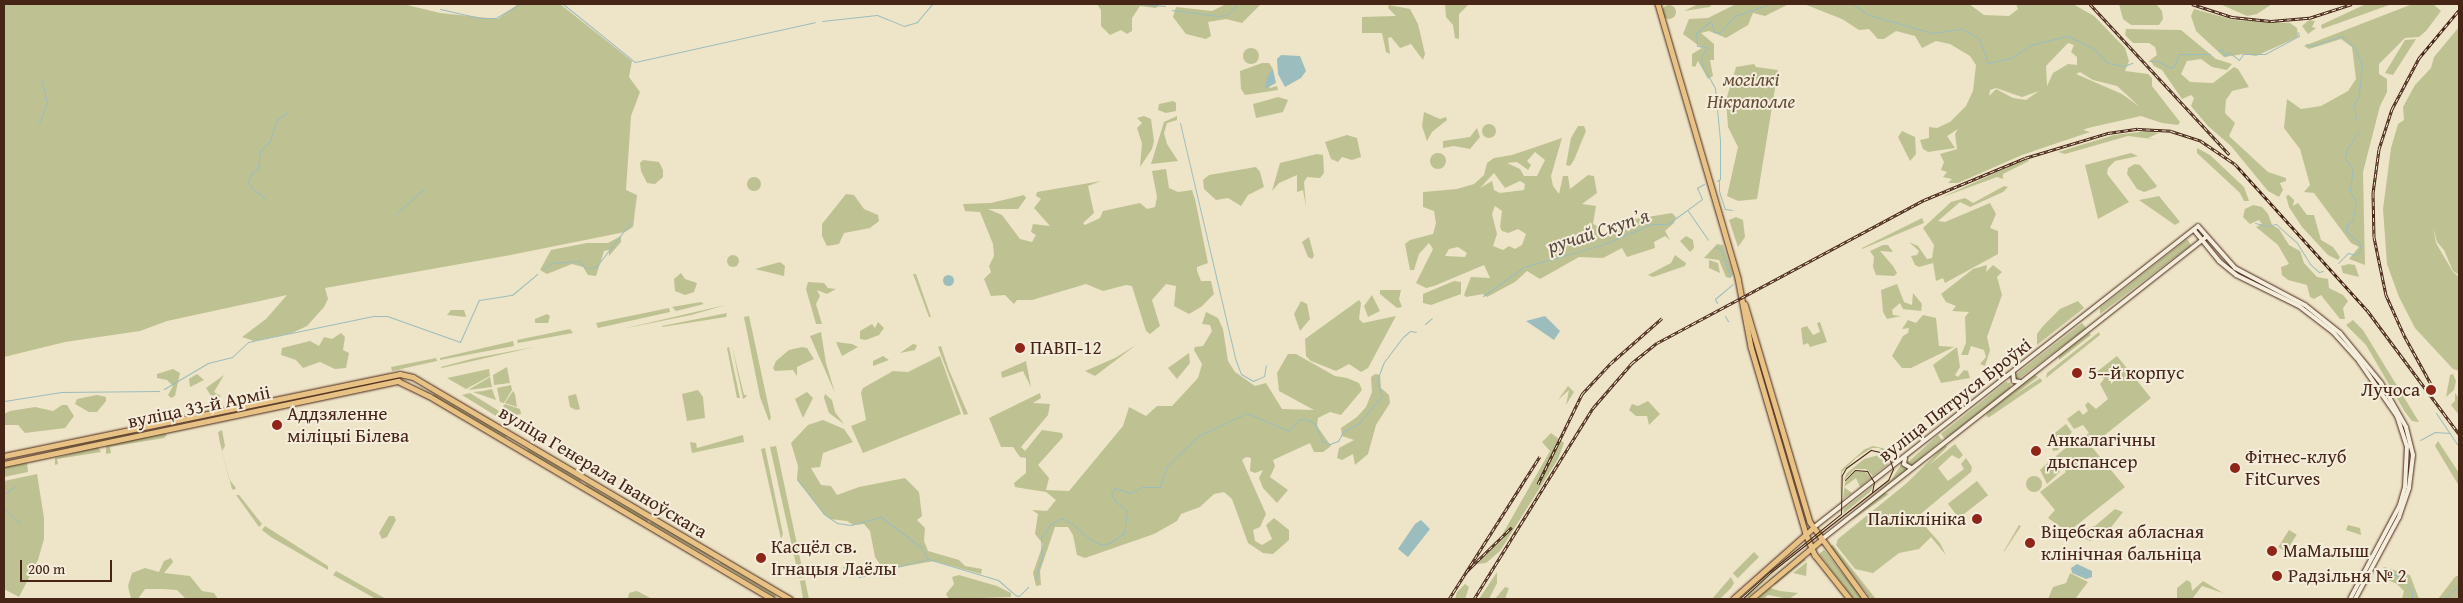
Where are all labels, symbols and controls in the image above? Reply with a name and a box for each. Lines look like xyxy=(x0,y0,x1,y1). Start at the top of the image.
park label: могілкі Нікраполле xyxy=(1707,69,1795,113)
water label: ручай Скупʼя xyxy=(1544,202,1652,258)
street label: вуліца Пятруся Броўкі xyxy=(1874,333,2036,467)
place label: ПАВП-12 xyxy=(1030,337,1102,359)
marker: ПАВП-12 xyxy=(1014,342,1026,354)
place label: 5--й корпус xyxy=(2088,362,2184,384)
marker: 5--й корпус xyxy=(2070,366,2084,380)
place label: Лучоса xyxy=(2361,379,2420,401)
street label: вуліца 33-й Арміі xyxy=(126,381,272,433)
marker: Лучоса xyxy=(2424,383,2438,397)
street label: вуліца Генерала Іваноўскага xyxy=(495,401,711,543)
place label: Аддзяленне міліцыі Білева xyxy=(287,403,409,447)
marker: Аддзяленне міліцыі Білева xyxy=(271,419,283,431)
place label: Анкалагічны дыспансер xyxy=(2047,429,2156,473)
marker: Анкалагічны дыспансер xyxy=(2029,444,2043,458)
place label: Фітнес-клуб FitCurves xyxy=(2245,446,2347,490)
marker: Фітнес-клуб FitCurves xyxy=(2229,462,2241,474)
place label: Паліклініка xyxy=(1868,508,1966,530)
marker: Паліклініка xyxy=(1970,512,1984,526)
place label: Віцебская абласная клінічная бальніца xyxy=(2041,521,2204,565)
place label: Касцёл св. Ігнацыя Лаёлы xyxy=(771,536,897,580)
marker: Віцебская абласная клінічная бальніца xyxy=(2023,536,2037,550)
place label: МаМалыш xyxy=(2283,540,2369,562)
marker: МаМалыш xyxy=(2265,544,2279,558)
scale bar xyxy=(22,550,115,582)
marker: Касцёл св. Ігнацыя Лаёлы xyxy=(755,552,767,564)
text: 200 m xyxy=(28,558,65,579)
place label: Радзільня № 2 xyxy=(2288,565,2407,587)
marker: Радзільня № 2 xyxy=(2270,569,2284,583)

